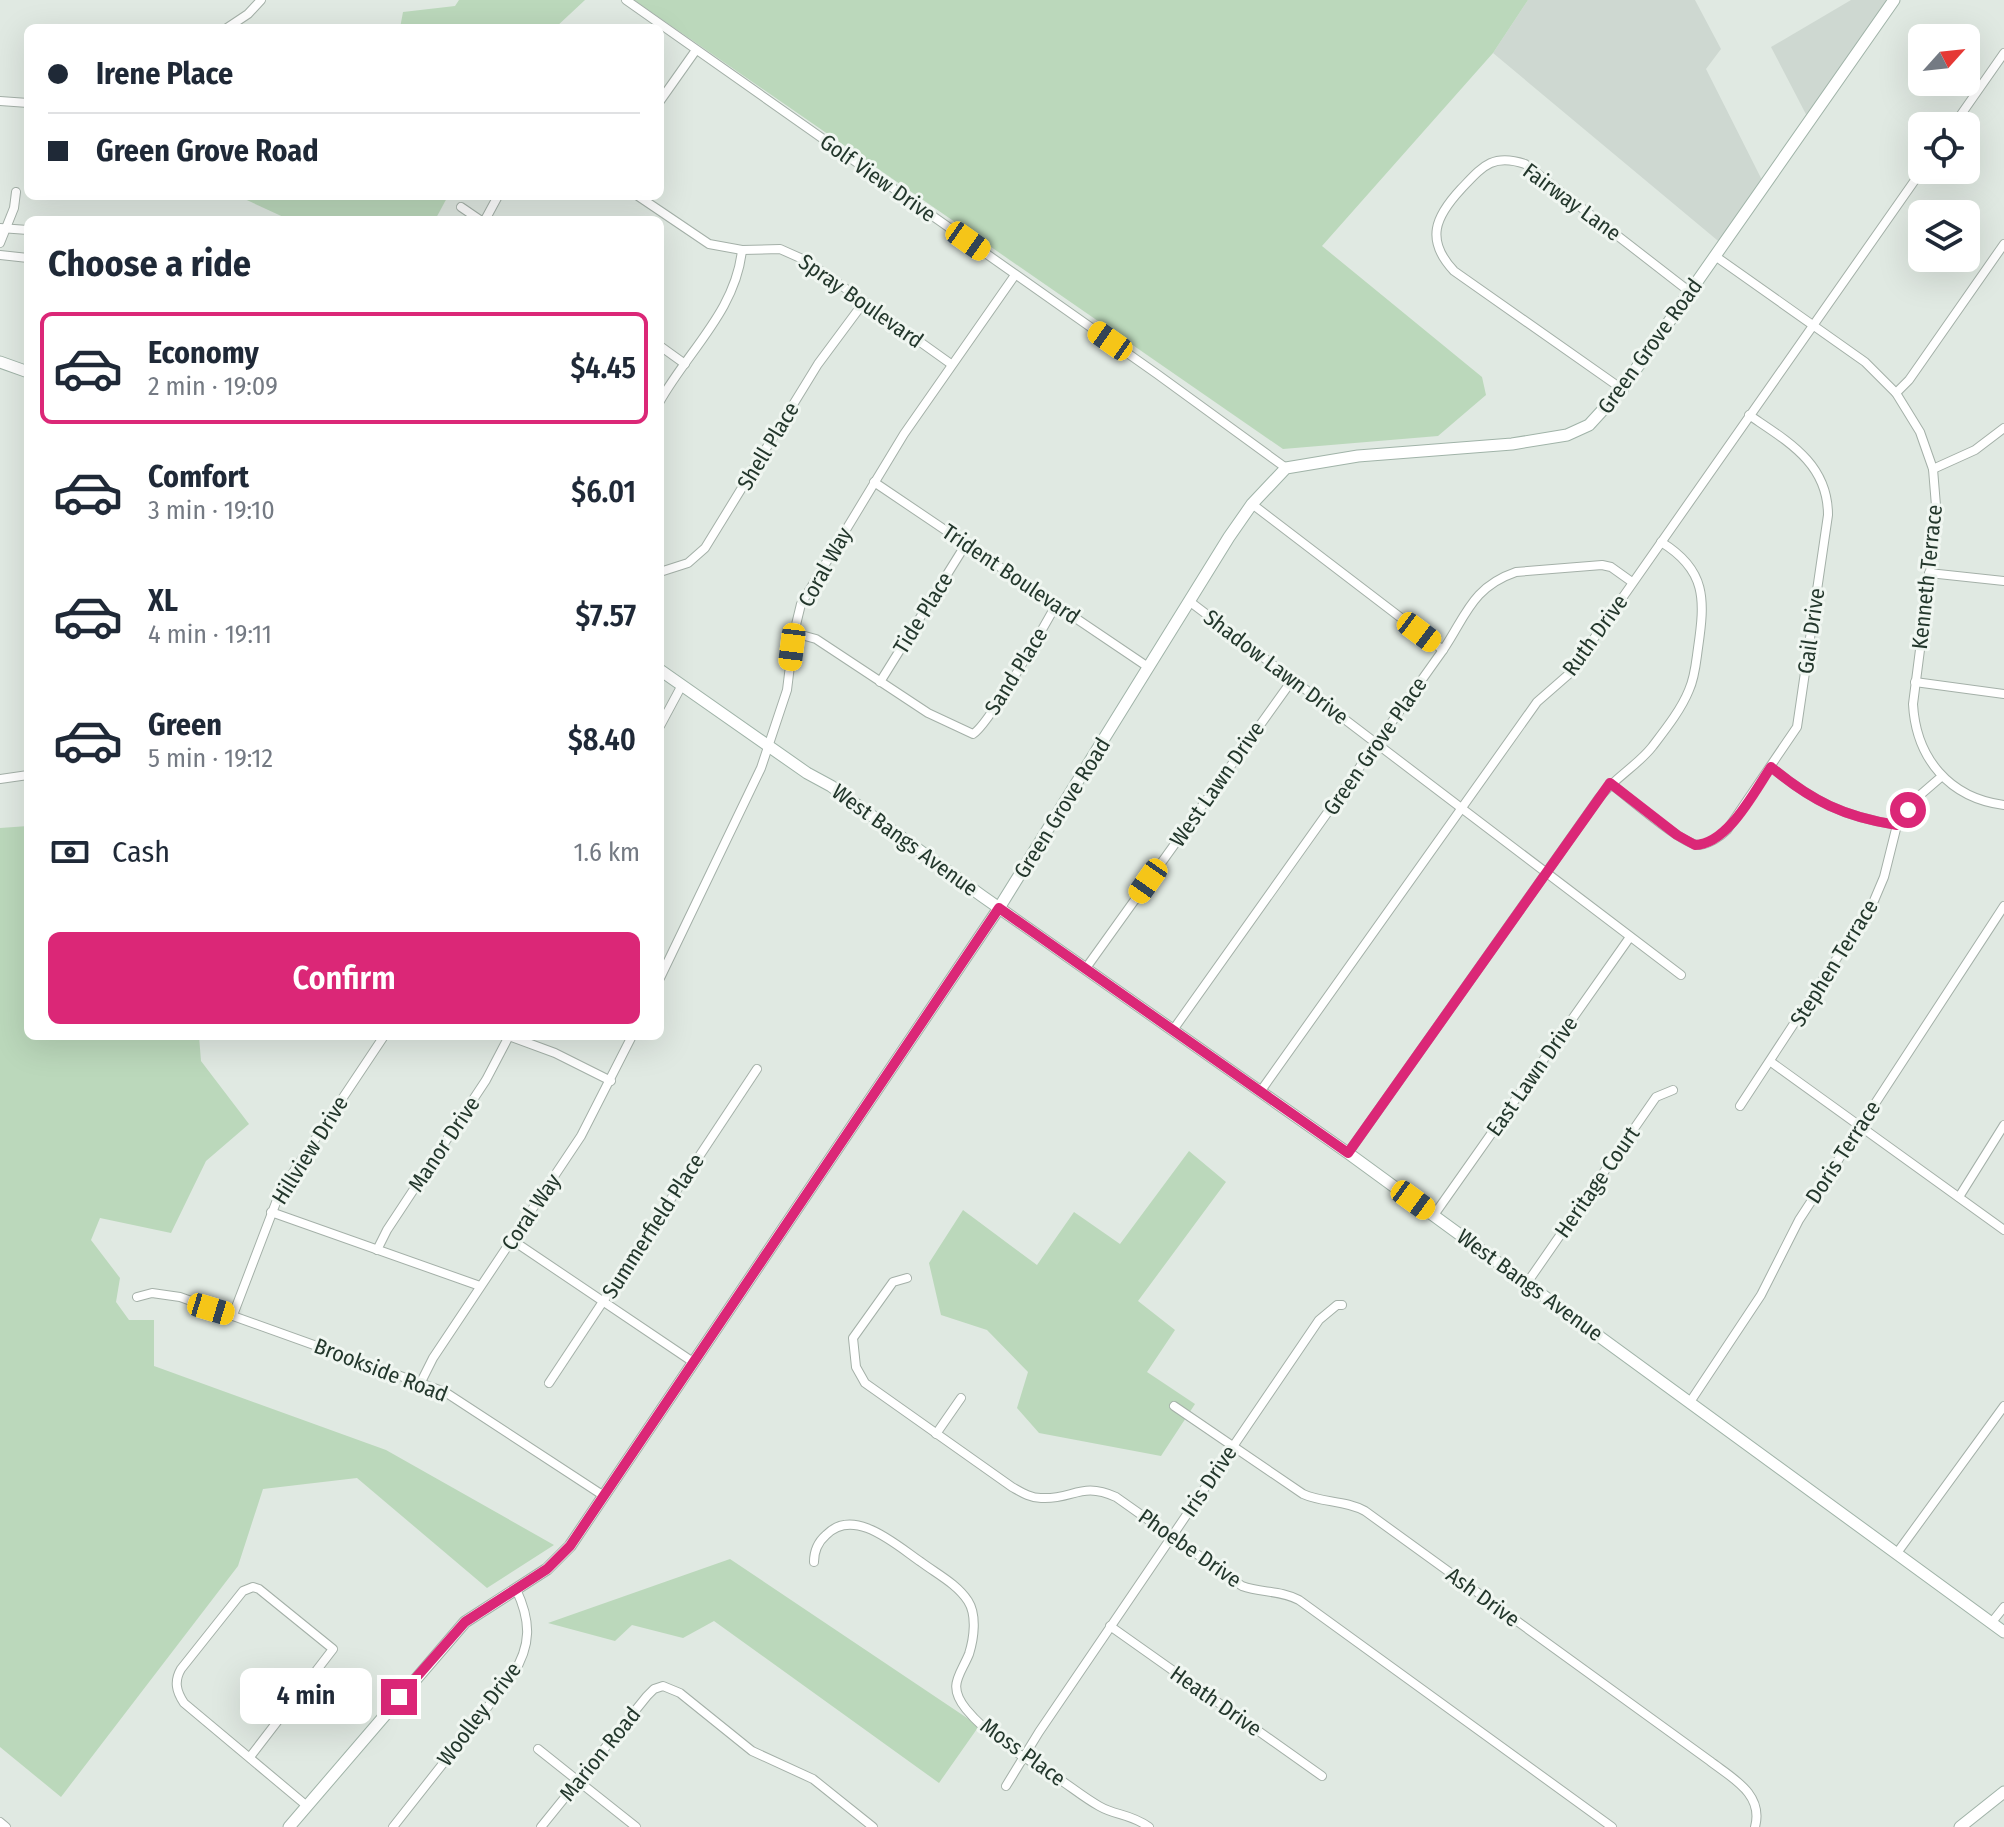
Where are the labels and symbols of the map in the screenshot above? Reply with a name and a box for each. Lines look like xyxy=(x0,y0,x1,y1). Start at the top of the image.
north arrow xyxy=(1908,24,1980,96)
street label: Golf View Drive xyxy=(815,128,941,228)
street label: Fairway Lane xyxy=(1518,157,1626,247)
car xyxy=(941,217,995,265)
street label: Spray Boulevard xyxy=(794,248,928,354)
street label: Green Grove Road xyxy=(1592,273,1708,419)
car xyxy=(1083,317,1137,365)
street label: Shell Place xyxy=(731,397,805,495)
street label: Kenneth Terrace xyxy=(1906,503,1948,651)
street label: Trident Boulevard xyxy=(937,518,1085,630)
street label: Coral Way xyxy=(792,522,858,612)
street label: Tide Place xyxy=(887,567,959,659)
street label: Gail Drive xyxy=(1792,586,1830,676)
street label: Ruth Drive xyxy=(1556,589,1634,681)
street label: Shadow Lawn Drive xyxy=(1198,604,1354,730)
car xyxy=(1393,608,1445,656)
car xyxy=(777,622,807,672)
street label: Sand Place xyxy=(979,622,1053,720)
street label: Green Grove Place xyxy=(1317,672,1433,820)
street label: West Lawn Drive xyxy=(1164,716,1270,852)
street label: Green Grove Road xyxy=(1008,733,1116,883)
street label: West Bangs Avenue xyxy=(827,778,983,902)
route start xyxy=(1890,792,1926,828)
car xyxy=(1124,854,1172,908)
street label: Stephen Terrace xyxy=(1784,894,1884,1032)
street label: East Lawn Drive xyxy=(1481,1011,1583,1141)
street label: Hillview Drive xyxy=(266,1091,354,1209)
street label: Manor Drive xyxy=(402,1091,486,1197)
street label: Doris Terrace xyxy=(1800,1095,1886,1209)
street label: Heritage Court xyxy=(1549,1120,1646,1243)
street label: Summerfield Place xyxy=(596,1148,710,1304)
street label: Coral Way xyxy=(496,1168,567,1256)
car xyxy=(1387,1176,1439,1224)
street label: West Bangs Avenue xyxy=(1452,1223,1608,1347)
car xyxy=(185,1291,237,1327)
street label: Brookside Road xyxy=(310,1332,452,1408)
street label: Iris Drive xyxy=(1175,1440,1243,1522)
street label: Phoebe Drive xyxy=(1133,1503,1247,1593)
street label: Ash Drive xyxy=(1441,1561,1525,1633)
street label: Woolley Drive xyxy=(431,1657,527,1771)
street label: Heath Drive xyxy=(1165,1660,1267,1742)
callout: 4 min xyxy=(239,1669,371,1725)
route end xyxy=(381,1679,417,1715)
street label: Marion Road xyxy=(554,1701,646,1807)
street label: Moss Place xyxy=(975,1712,1071,1792)

